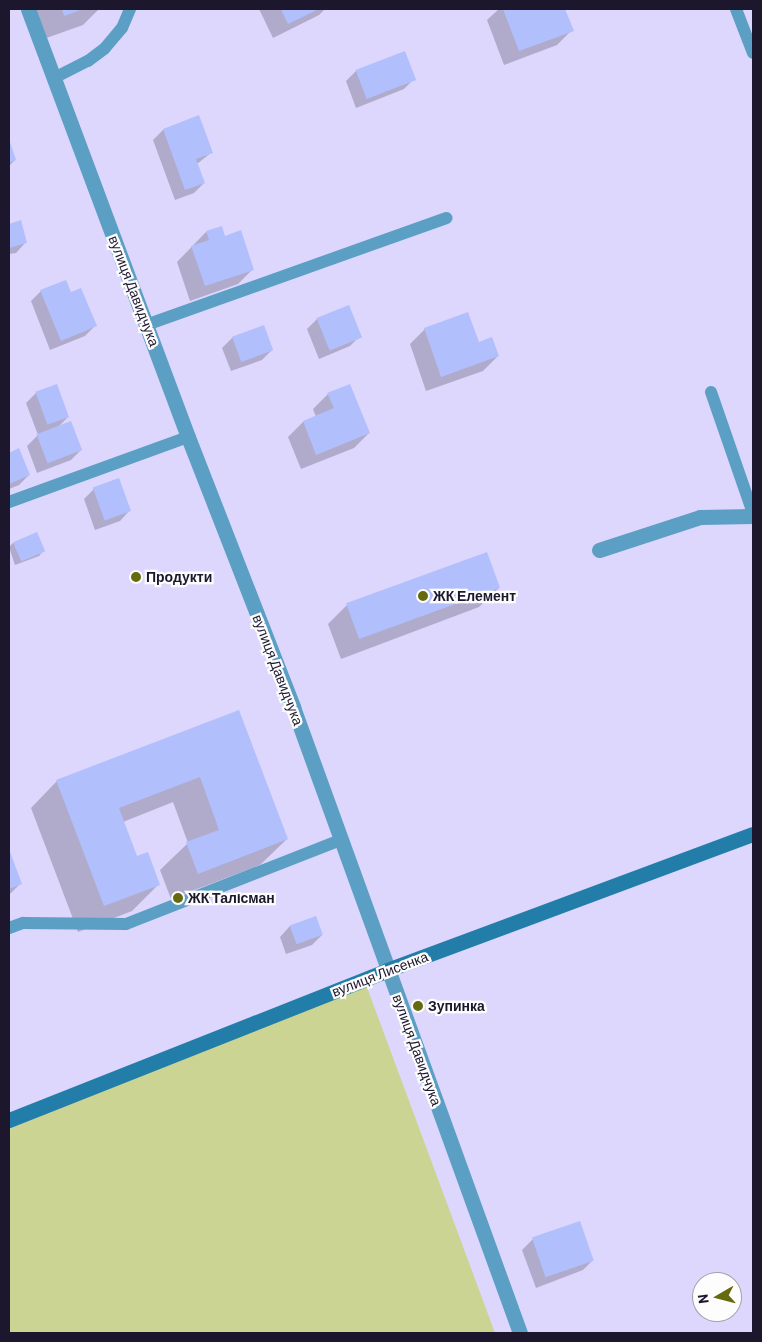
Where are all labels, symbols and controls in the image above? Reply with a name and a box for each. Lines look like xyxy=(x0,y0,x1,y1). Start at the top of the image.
street label: вулиця Давидчука xyxy=(105,233,163,349)
place label: Продукти xyxy=(146,569,212,585)
marker: Продукти xyxy=(130,571,142,583)
place label: ЖК Елемент xyxy=(433,588,516,604)
marker: ЖК Елемент xyxy=(417,590,429,602)
street label: вулиця Давидчука xyxy=(249,612,307,728)
place label: ЖК Талiсман xyxy=(188,890,275,906)
marker: ЖК Талiсман xyxy=(172,892,184,904)
street label: вулиця Лисенка xyxy=(329,948,431,1000)
street label: вулиця Давидчука xyxy=(389,992,445,1108)
place label: Зупинка xyxy=(428,998,485,1014)
marker: Зупинка xyxy=(412,1000,424,1012)
north arrow xyxy=(692,1272,742,1322)
text: N xyxy=(694,1293,712,1305)

